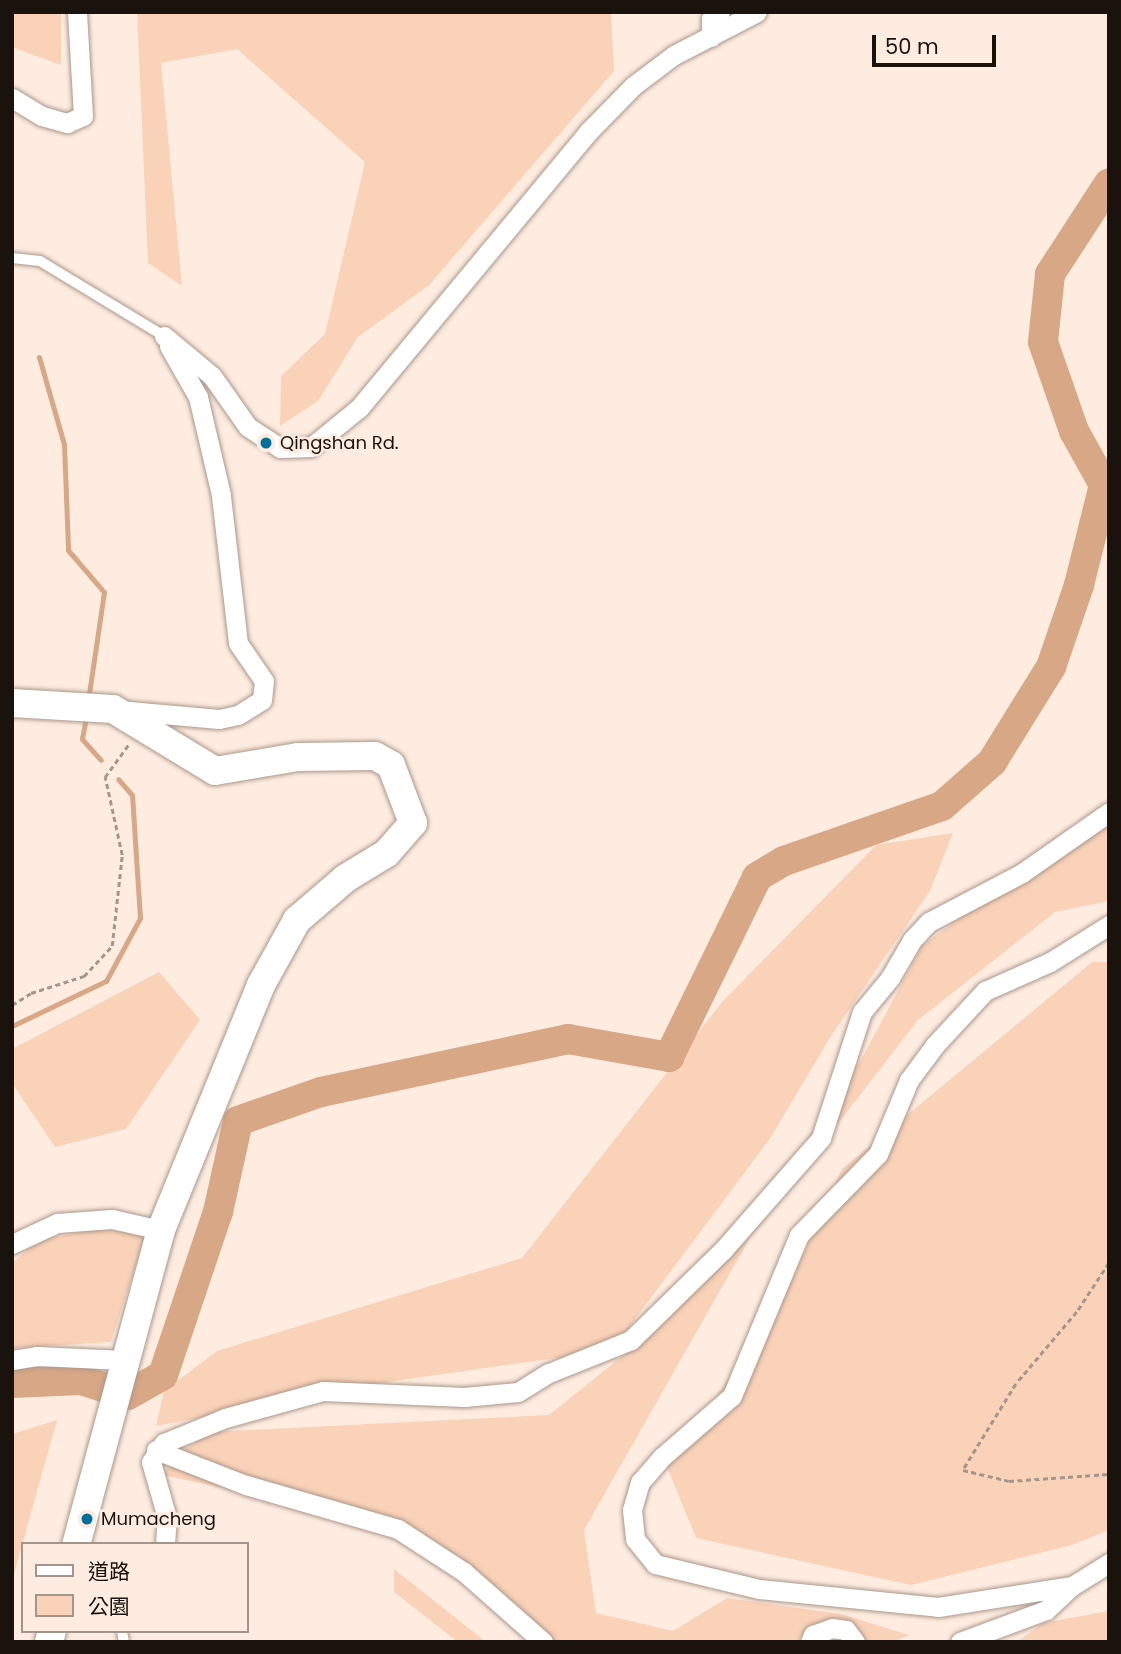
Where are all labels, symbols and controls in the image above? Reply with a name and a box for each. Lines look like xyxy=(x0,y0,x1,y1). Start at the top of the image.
scale bar xyxy=(876,21,1000,65)
text: 50 m xyxy=(885,32,939,61)
place label: Qingshan Rd. xyxy=(280,432,399,454)
marker: Qingshan Rd. xyxy=(258,435,274,451)
place label: Mumacheng xyxy=(101,1508,216,1530)
marker: Mumacheng xyxy=(79,1511,95,1527)
legend xyxy=(21,1542,248,1633)
text: 道路 xyxy=(88,1557,130,1586)
text: 公園 xyxy=(88,1592,130,1621)

